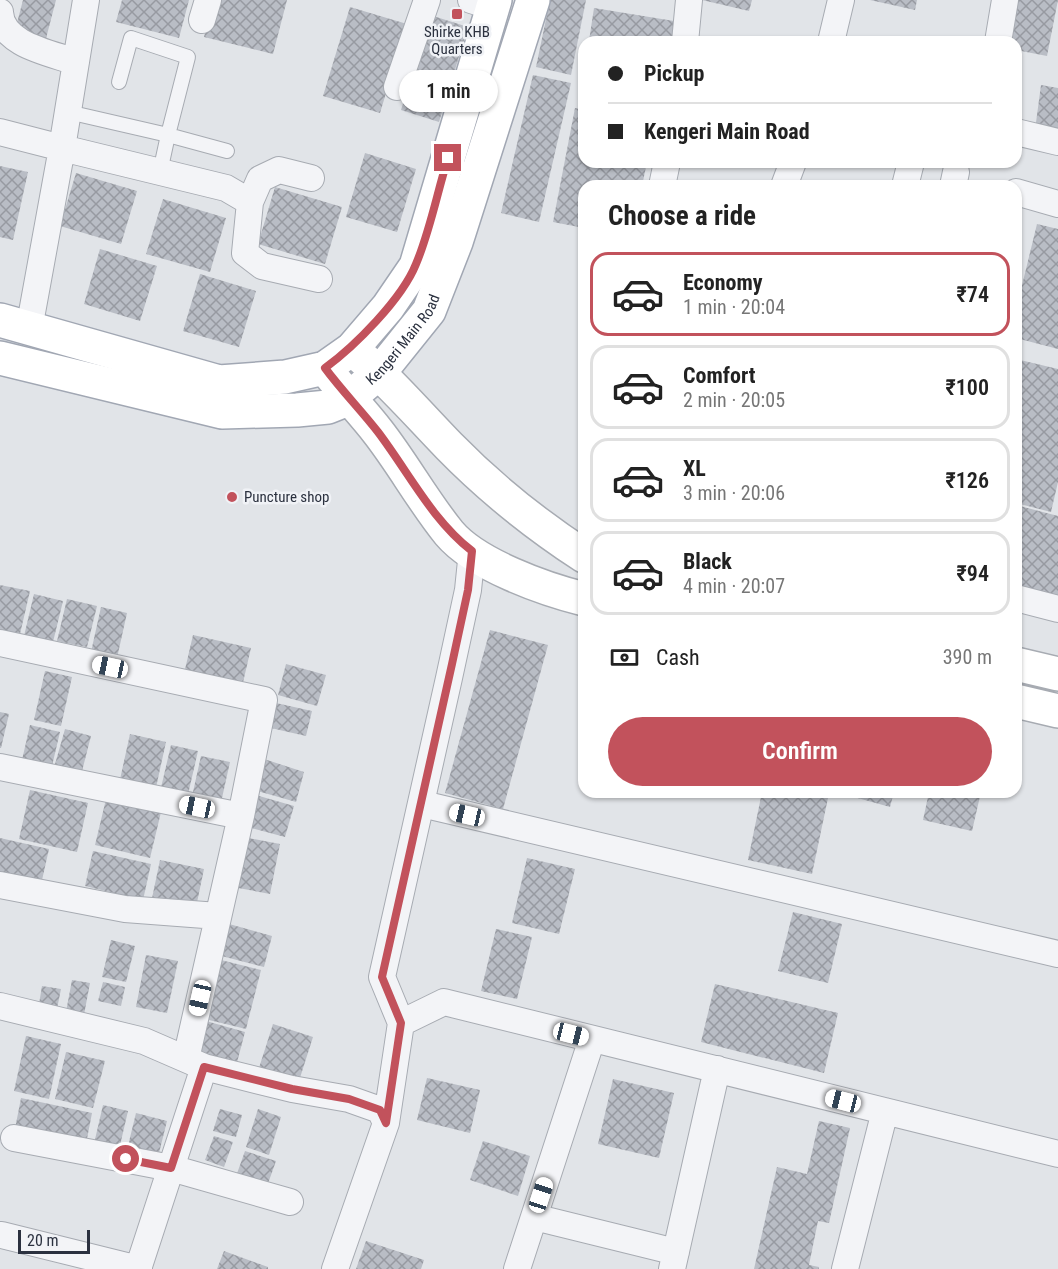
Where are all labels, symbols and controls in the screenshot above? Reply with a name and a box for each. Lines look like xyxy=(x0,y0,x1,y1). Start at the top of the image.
marker: Shirke KHB Quarters xyxy=(450,7,464,21)
place label: Shirke KHB Quarters xyxy=(424,23,490,58)
text: Pickup xyxy=(644,61,704,86)
callout: 1 min xyxy=(398,71,498,113)
text: 1 min xyxy=(426,79,471,103)
text: Kengeri Main Road xyxy=(644,119,810,144)
route end xyxy=(434,144,461,171)
text: Choose a ride xyxy=(608,200,756,232)
icon: car xyxy=(611,267,665,321)
text: Economy xyxy=(683,270,763,295)
text: ₹74 xyxy=(957,282,989,307)
street label: Kengeri Main Road xyxy=(362,292,444,389)
text: 1 min · 20:04 xyxy=(683,295,785,319)
icon: car xyxy=(611,360,665,414)
text: Comfort xyxy=(683,363,756,388)
text: ₹100 xyxy=(945,375,989,400)
text: 2 min · 20:05 xyxy=(683,388,785,412)
icon: car xyxy=(611,453,665,507)
text: XL xyxy=(683,456,706,481)
text: ₹126 xyxy=(945,468,989,493)
text: 3 min · 20:06 xyxy=(683,481,785,505)
place label: Puncture shop xyxy=(244,488,329,506)
marker: Puncture shop xyxy=(225,490,239,504)
icon: car xyxy=(611,546,665,600)
text: Black xyxy=(683,549,732,574)
text: ₹94 xyxy=(957,561,989,586)
text: 4 min · 20:07 xyxy=(683,574,785,598)
icon: cash xyxy=(608,641,641,674)
text: Cash xyxy=(656,645,700,670)
text: 390 m xyxy=(943,645,992,669)
car xyxy=(91,654,129,680)
button: Confirm xyxy=(608,717,992,786)
car xyxy=(178,794,216,820)
car xyxy=(447,802,487,828)
car xyxy=(187,978,213,1018)
car xyxy=(551,1021,591,1047)
car xyxy=(823,1088,863,1114)
route start xyxy=(112,1145,139,1172)
car xyxy=(527,1175,555,1215)
scale bar xyxy=(18,1227,90,1254)
text: 20 m xyxy=(27,1231,59,1250)

